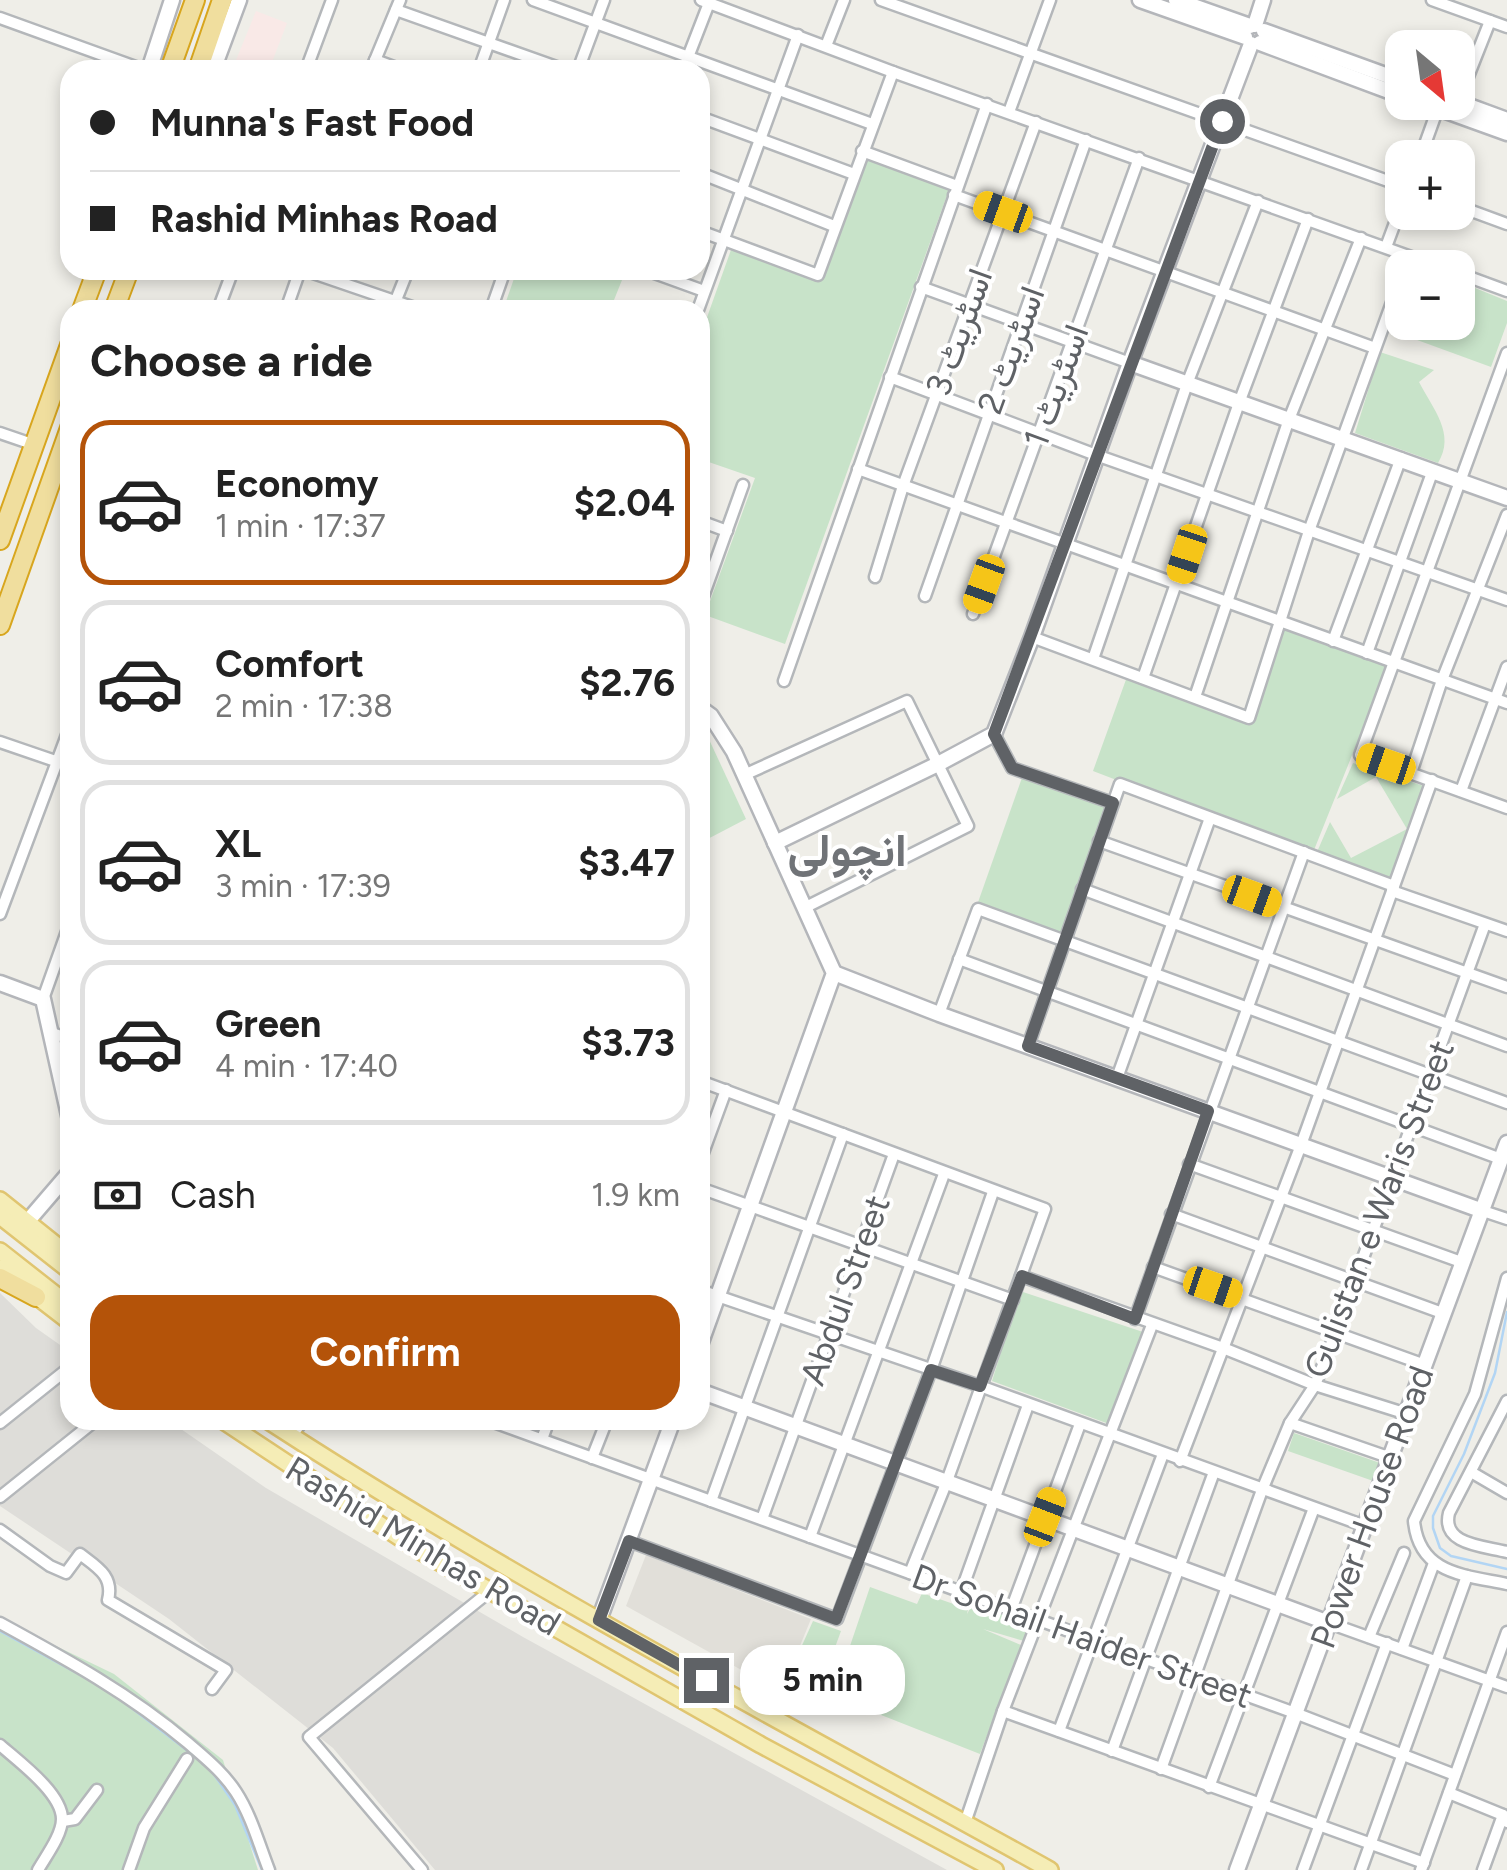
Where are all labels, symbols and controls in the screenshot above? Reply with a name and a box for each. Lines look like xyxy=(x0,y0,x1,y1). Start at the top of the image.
north arrow xyxy=(1385,30,1475,120)
map controls xyxy=(1385,30,1475,340)
route start xyxy=(1200,99,1245,144)
text: Munna's Fast Food xyxy=(150,100,474,146)
button: + xyxy=(1385,140,1475,230)
car xyxy=(970,188,1036,236)
text: Rashid Minhas Road xyxy=(150,196,498,242)
button: − xyxy=(1385,250,1475,340)
street label: اسٹریٹ 3 xyxy=(917,263,1002,402)
street label: اسٹریٹ 2 xyxy=(969,280,1054,420)
street label: اسٹریٹ 1 xyxy=(1014,319,1098,453)
text: Choose a ride xyxy=(90,333,372,387)
icon: car xyxy=(95,458,185,548)
text: Economy xyxy=(215,461,378,507)
text: $2.04 xyxy=(574,480,675,526)
text: 1 min · 17:37 xyxy=(215,507,386,545)
car xyxy=(1163,521,1211,587)
car xyxy=(960,551,1008,617)
icon: car xyxy=(95,638,185,728)
text: Comfort xyxy=(215,641,364,687)
text: $2.76 xyxy=(579,660,675,706)
text: 2 min · 17:38 xyxy=(215,687,393,725)
car xyxy=(1353,740,1419,788)
icon: car xyxy=(95,818,185,908)
text: XL xyxy=(215,821,261,867)
district label: انچولی xyxy=(787,823,907,881)
text: $3.47 xyxy=(578,840,675,886)
text: 3 min · 17:39 xyxy=(215,867,391,905)
car xyxy=(1219,872,1285,920)
icon: car xyxy=(95,998,185,1088)
text: Green xyxy=(215,1001,321,1047)
text: $3.73 xyxy=(581,1020,675,1066)
street label: Gulistan e Waris Street xyxy=(1295,1034,1463,1384)
text: 4 min · 17:40 xyxy=(215,1047,398,1085)
icon: cash xyxy=(90,1168,145,1223)
text: Cash xyxy=(170,1172,256,1218)
text: 1.9 km xyxy=(591,1176,680,1214)
street label: Abdul Street xyxy=(791,1190,899,1390)
car xyxy=(1180,1263,1246,1311)
button: Confirm xyxy=(90,1295,680,1410)
street label: Power House Road xyxy=(1301,1360,1443,1654)
street label: Rashid Minhas Road xyxy=(278,1447,568,1645)
car xyxy=(1020,1484,1070,1550)
street label: Dr Sohail Haider Street xyxy=(906,1555,1258,1717)
callout: 5 min xyxy=(741,1645,906,1715)
route end xyxy=(684,1658,729,1703)
text: 5 min xyxy=(782,1661,863,1699)

